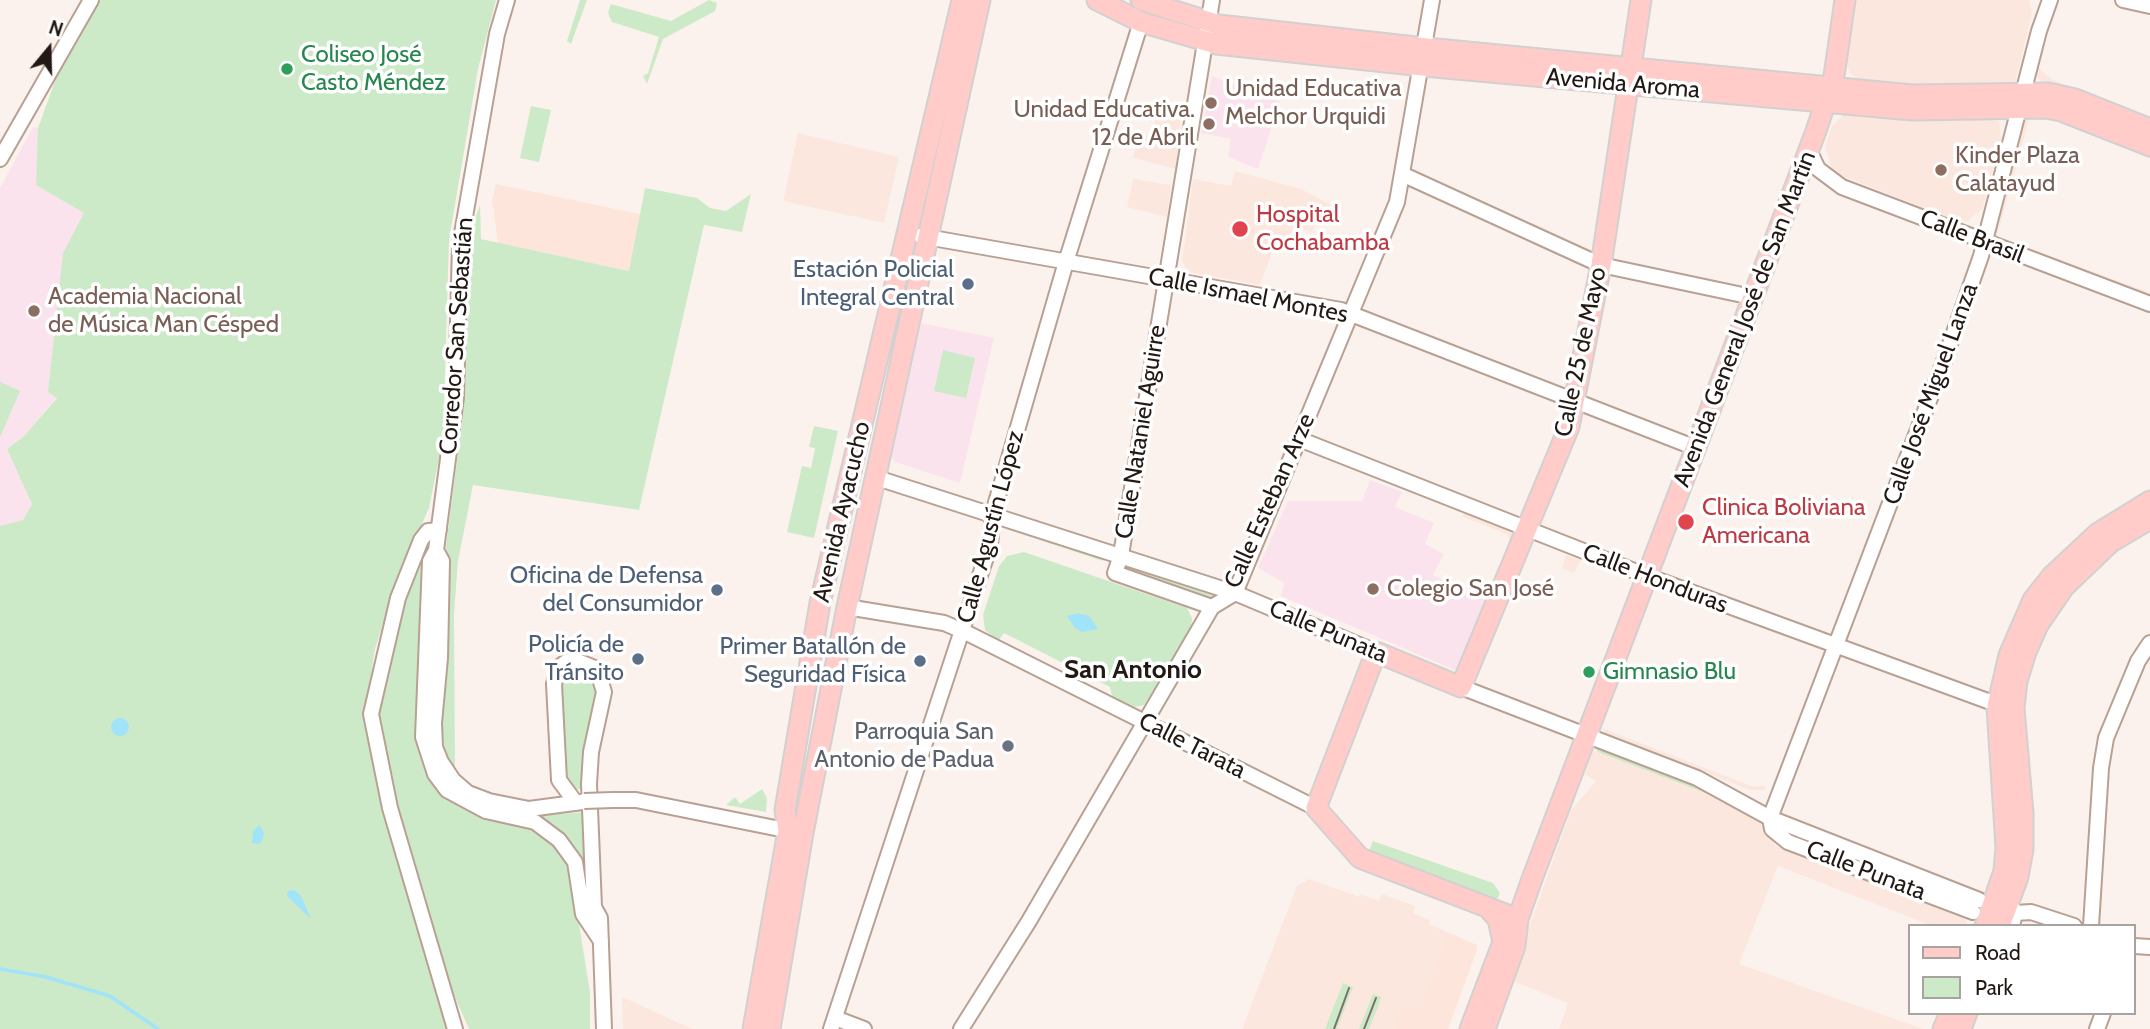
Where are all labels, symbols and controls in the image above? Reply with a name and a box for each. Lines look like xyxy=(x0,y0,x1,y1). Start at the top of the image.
north arrow xyxy=(14,14,84,84)
text: N xyxy=(46,16,66,42)
place label: Coliseo José Casto Méndez xyxy=(301,41,446,97)
marker: Coliseo José Casto Méndez xyxy=(279,61,295,77)
street label: Avenida Aroma xyxy=(1545,63,1701,105)
place label: Unidad Educativa Melchor Urquidi xyxy=(1225,75,1401,131)
marker: Unidad Educativa Melchor Urquidi xyxy=(1203,95,1219,111)
place label: Unidad Educativa. 12 de Abril xyxy=(1014,96,1195,152)
marker: Unidad Educativa. 12 de Abril xyxy=(1201,116,1217,132)
place label: Kinder Plaza Calatayud xyxy=(1955,142,2080,198)
street label: Avenida General José de San Martín xyxy=(1667,147,1823,491)
marker: Kinder Plaza Calatayud xyxy=(1933,162,1949,178)
place label: Hospital Cochabamba xyxy=(1256,201,1390,257)
street label: Calle Brasil xyxy=(1916,204,2028,270)
street label: Corredor San Sebastián xyxy=(434,216,480,456)
marker: Hospital Cochabamba xyxy=(1230,219,1250,239)
place label: Estación Policial Integral Central xyxy=(793,256,954,312)
street label: Calle Ismael Montes xyxy=(1146,263,1350,329)
street label: Calle 25 de Mayo xyxy=(1549,265,1613,439)
marker: Estación Policial Integral Central xyxy=(960,276,976,292)
street label: Calle José Miguel Lanza xyxy=(1877,279,1985,509)
place label: Academia Nacional de Música Man Césped xyxy=(48,283,279,339)
marker: Academia Nacional de Música Man Césped xyxy=(26,303,42,319)
street label: Calle Nataniel Aguirre xyxy=(1110,323,1172,541)
street label: Calle Esteban Arze xyxy=(1219,409,1321,593)
street label: Avenida Ayacucho xyxy=(807,419,877,605)
street label: Calle Agustín López xyxy=(951,428,1031,626)
place label: Clinica Boliviana Americana xyxy=(1702,494,1865,550)
marker: Clinica Boliviana Americana xyxy=(1676,512,1696,532)
street label: Calle Honduras xyxy=(1578,538,1732,620)
place label: Oficina de Defensa del Consumidor xyxy=(510,562,703,618)
place label: Colegio San José xyxy=(1387,575,1554,603)
marker: Colegio San José xyxy=(1365,581,1381,597)
marker: Oficina de Defensa del Consumidor xyxy=(709,582,725,598)
street label: Calle Punata xyxy=(1265,594,1391,670)
place label: Policía de Tránsito xyxy=(528,631,624,687)
place label: Primer Batallón de Seguridad Física xyxy=(719,633,906,689)
marker: Policía de Tránsito xyxy=(630,651,646,667)
marker: Primer Batallón de Seguridad Física xyxy=(912,653,928,669)
district label: San Antonio xyxy=(1064,654,1202,686)
place label: Gimnasio Blu xyxy=(1603,658,1736,686)
marker: Gimnasio Blu xyxy=(1581,664,1597,680)
street label: Calle Tarata xyxy=(1134,707,1250,785)
place label: Parroquia San Antonio de Padua xyxy=(814,718,994,774)
marker: Parroquia San Antonio de Padua xyxy=(1000,738,1016,754)
street label: Calle Punata xyxy=(1802,835,1930,907)
legend xyxy=(1909,924,2136,1015)
text: Road xyxy=(1975,940,2021,965)
text: Park xyxy=(1975,975,2013,1000)

